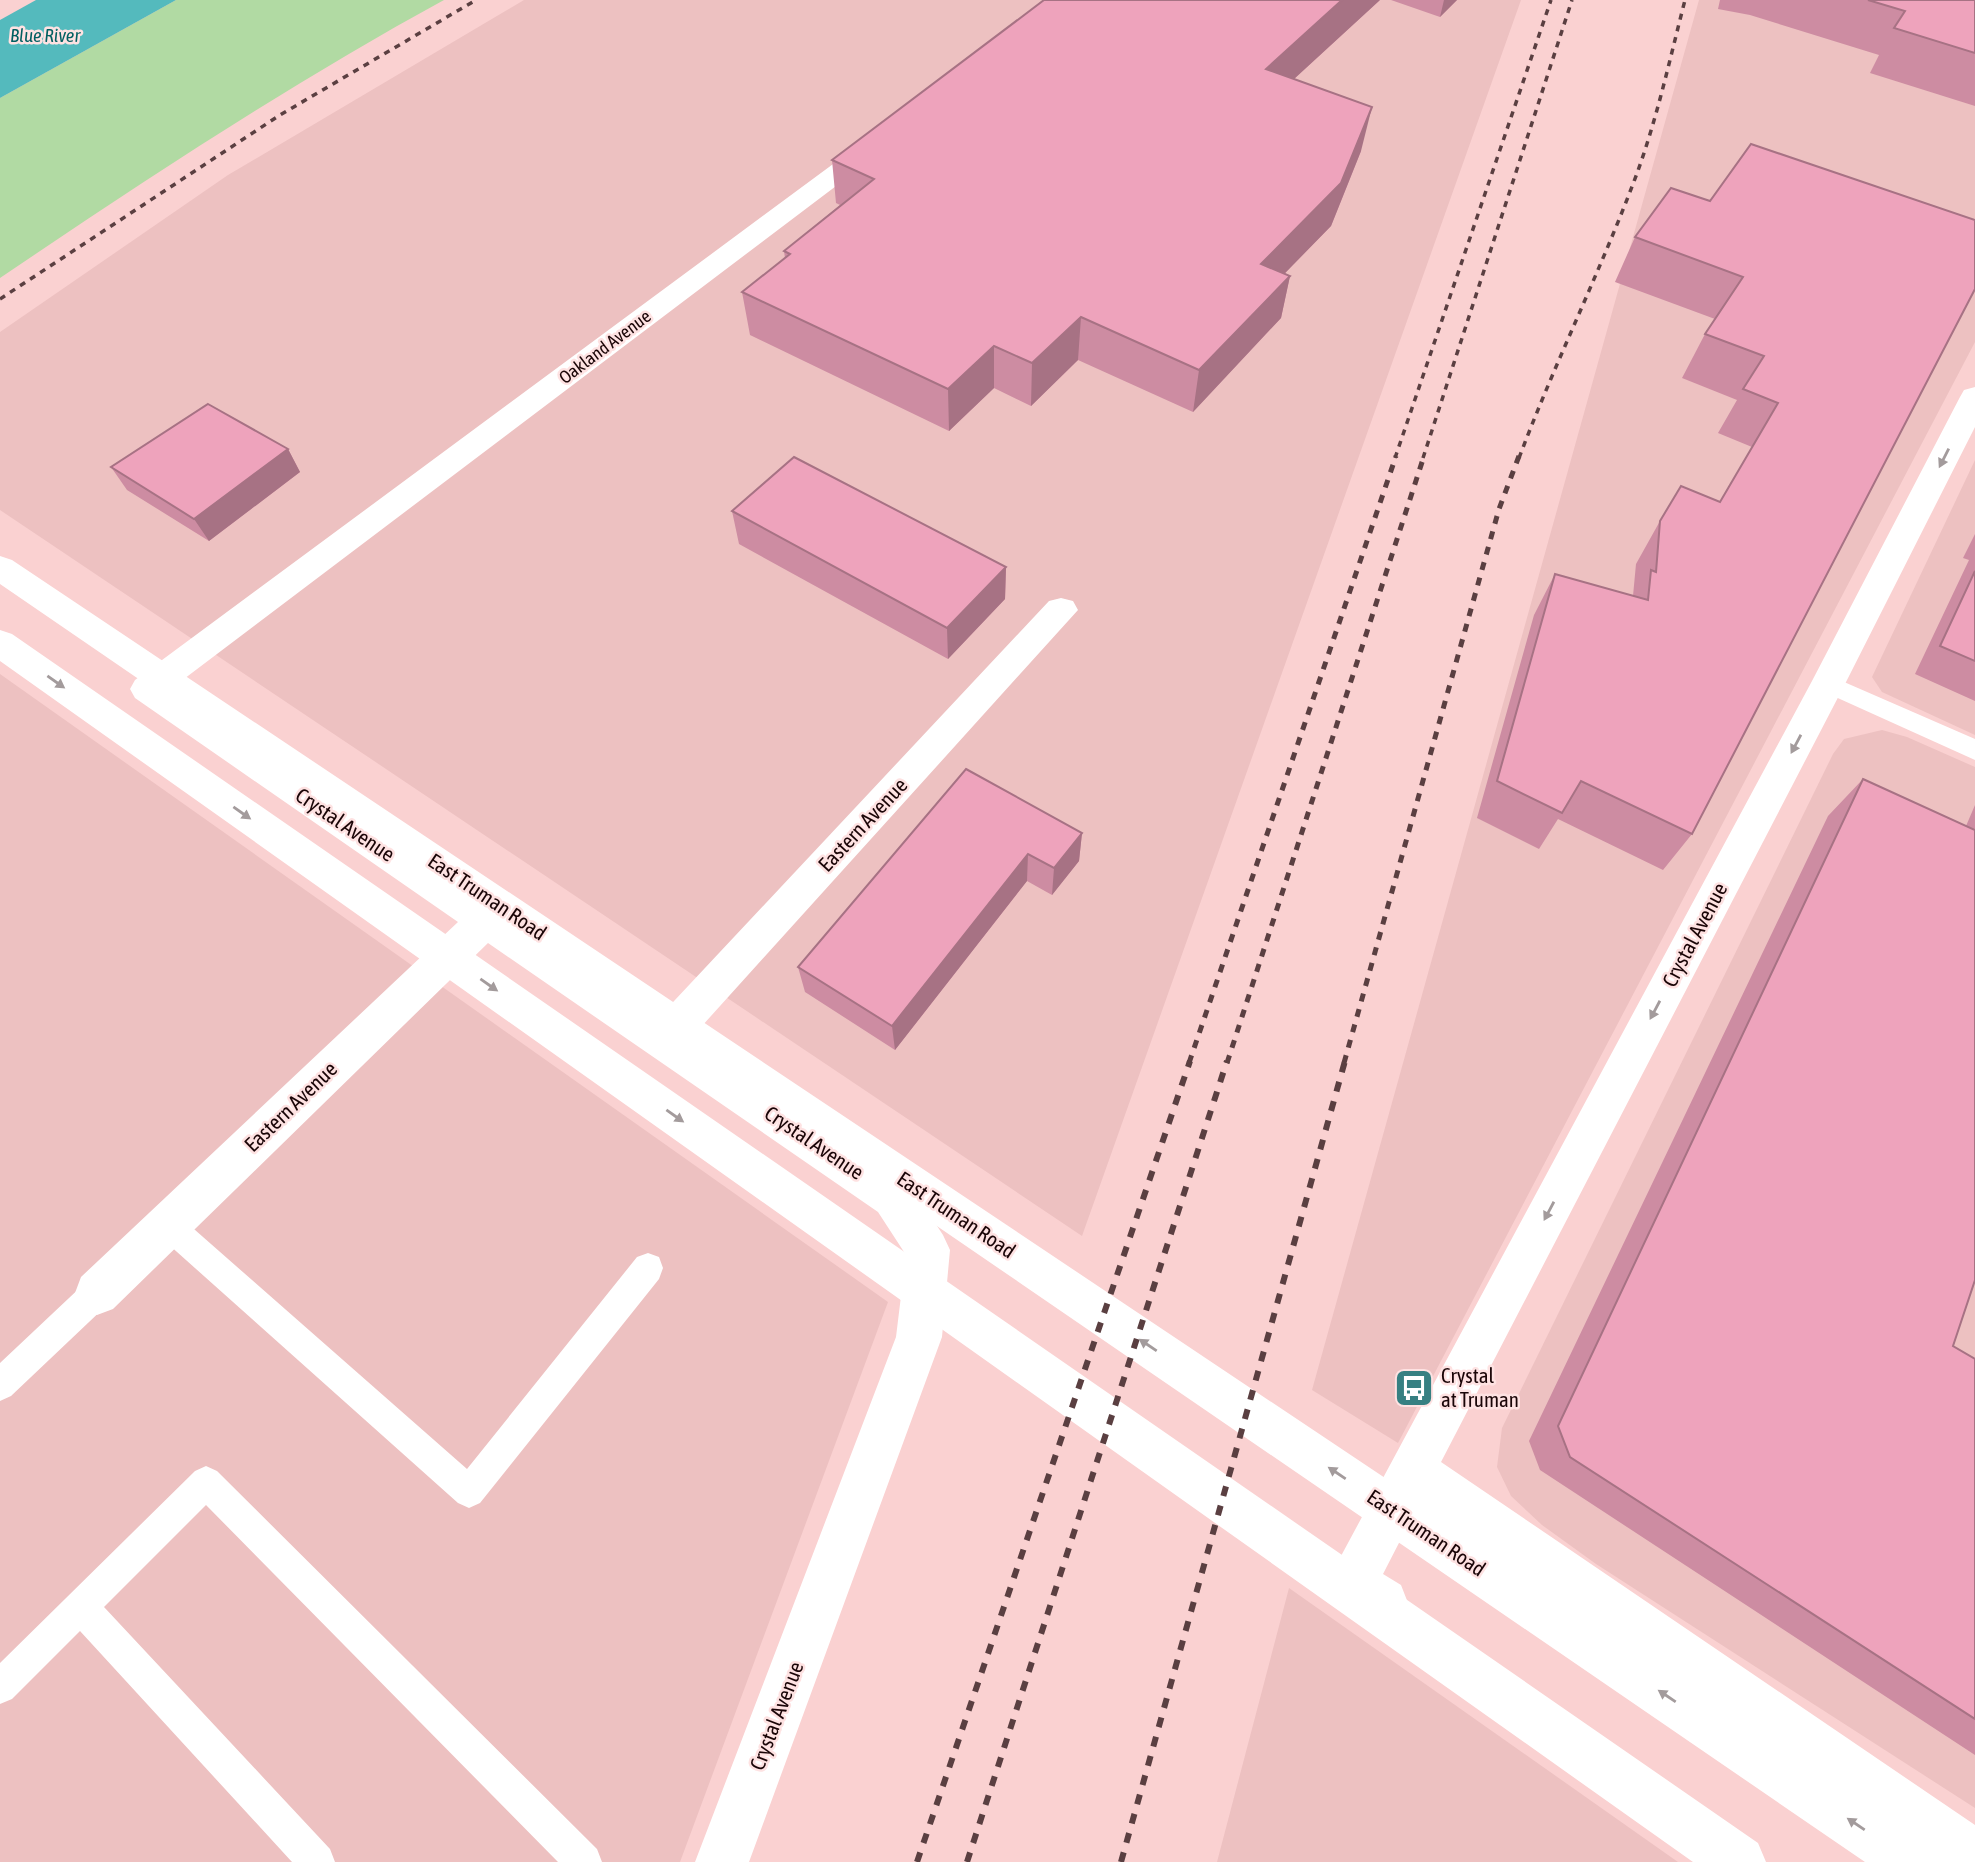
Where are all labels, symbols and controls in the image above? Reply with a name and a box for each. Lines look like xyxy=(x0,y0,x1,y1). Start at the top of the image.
water label: Blue River xyxy=(10,24,81,46)
street label: Oakland Avenue xyxy=(555,305,655,388)
one-way arrow xyxy=(1938,448,1949,468)
one-way arrow xyxy=(47,675,65,689)
one-way arrow xyxy=(1790,735,1802,754)
street label: Eastern Avenue xyxy=(813,773,912,876)
street label: Crystal Avenue xyxy=(292,782,400,866)
one-way arrow xyxy=(233,805,251,819)
street label: East Truman Road xyxy=(424,848,551,945)
street label: Crystal Avenue xyxy=(1657,879,1731,991)
one-way arrow xyxy=(480,978,498,992)
one-way arrow xyxy=(1649,1000,1660,1020)
street label: Eastern Avenue xyxy=(239,1056,341,1156)
street label: Crystal Avenue xyxy=(761,1100,869,1184)
one-way arrow xyxy=(666,1109,684,1123)
street label: East Truman Road xyxy=(893,1166,1020,1263)
one-way arrow xyxy=(1543,1202,1555,1222)
one-way arrow xyxy=(1139,1339,1158,1352)
place label: Crystal at Truman xyxy=(1441,1363,1519,1411)
bus stop icon: Crystal at Truman xyxy=(1393,1367,1435,1409)
one-way arrow xyxy=(1328,1466,1346,1480)
street label: East Truman Road xyxy=(1363,1484,1490,1581)
street label: Crystal Avenue xyxy=(744,1658,808,1773)
one-way arrow xyxy=(1658,1689,1676,1703)
one-way arrow xyxy=(1847,1817,1865,1831)

